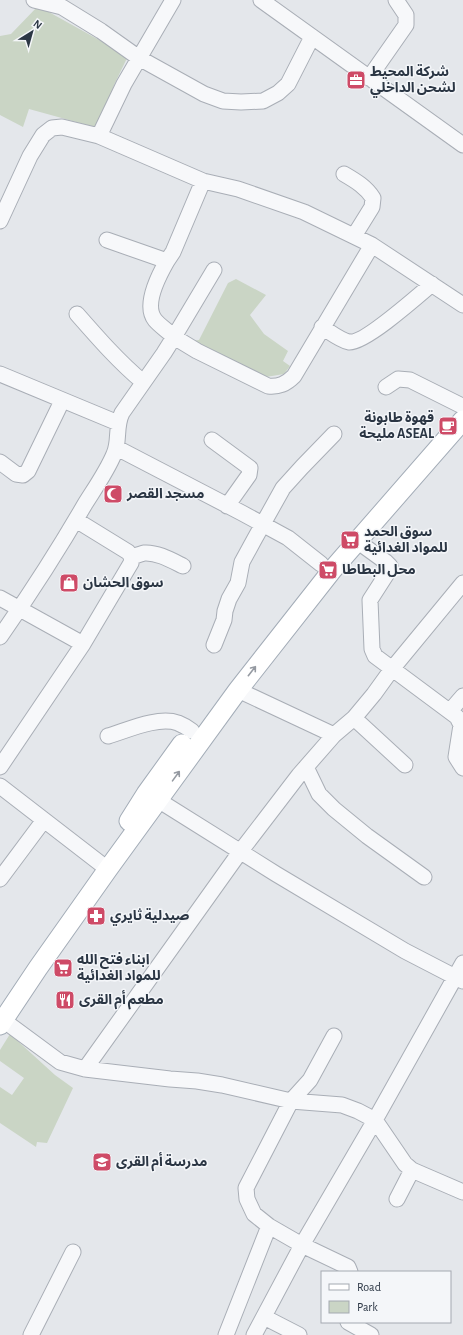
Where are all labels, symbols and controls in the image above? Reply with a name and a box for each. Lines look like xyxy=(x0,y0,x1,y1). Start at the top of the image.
north arrow xyxy=(12,12,52,52)
text: N xyxy=(31,18,44,31)
place label: شركة المحيط لشحن الداخلي xyxy=(370,64,456,98)
office icon: شركة المحيط لشحن الداخلي xyxy=(345,69,367,91)
place label: قهوة طابونة مليحة ASEAL xyxy=(359,410,435,441)
cafe icon: قهوة طابونة مليحة ASEAL xyxy=(437,415,459,437)
mosque icon: مسجد القصر xyxy=(102,483,124,505)
place label: مسجد القصر xyxy=(126,487,204,502)
place label: سوق الحمد للمواد الغدائية xyxy=(364,525,448,555)
supermarket icon: سوق الحمد للمواد الغدائية xyxy=(339,529,361,551)
supermarket icon: محل البطاطا xyxy=(317,559,339,581)
place label: محل البطاطا xyxy=(342,563,416,577)
shop icon: سوق الحشان xyxy=(58,572,80,594)
place label: سوق الحشان xyxy=(83,576,164,590)
one-way arrow xyxy=(248,665,257,676)
one-way arrow xyxy=(172,770,180,781)
pharmacy icon: صيدلية ثايري xyxy=(85,905,107,927)
place label: صيدلية ثايري xyxy=(110,908,190,926)
place label: ابناء فتح الله للمواد الغدائية xyxy=(77,951,161,983)
supermarket icon: ابناء فتح الله للمواد الغدائية xyxy=(52,957,74,979)
restaurant icon: مطعم أم القرى xyxy=(54,989,76,1011)
place label: مطعم أم القرى xyxy=(79,990,164,1010)
school or university icon: مدرسة أم القرى xyxy=(91,1151,113,1173)
place label: مدرسة أم القرى xyxy=(116,1152,207,1172)
legend xyxy=(321,1271,451,1323)
text: Road xyxy=(357,1281,381,1293)
text: Park xyxy=(357,1301,378,1313)

